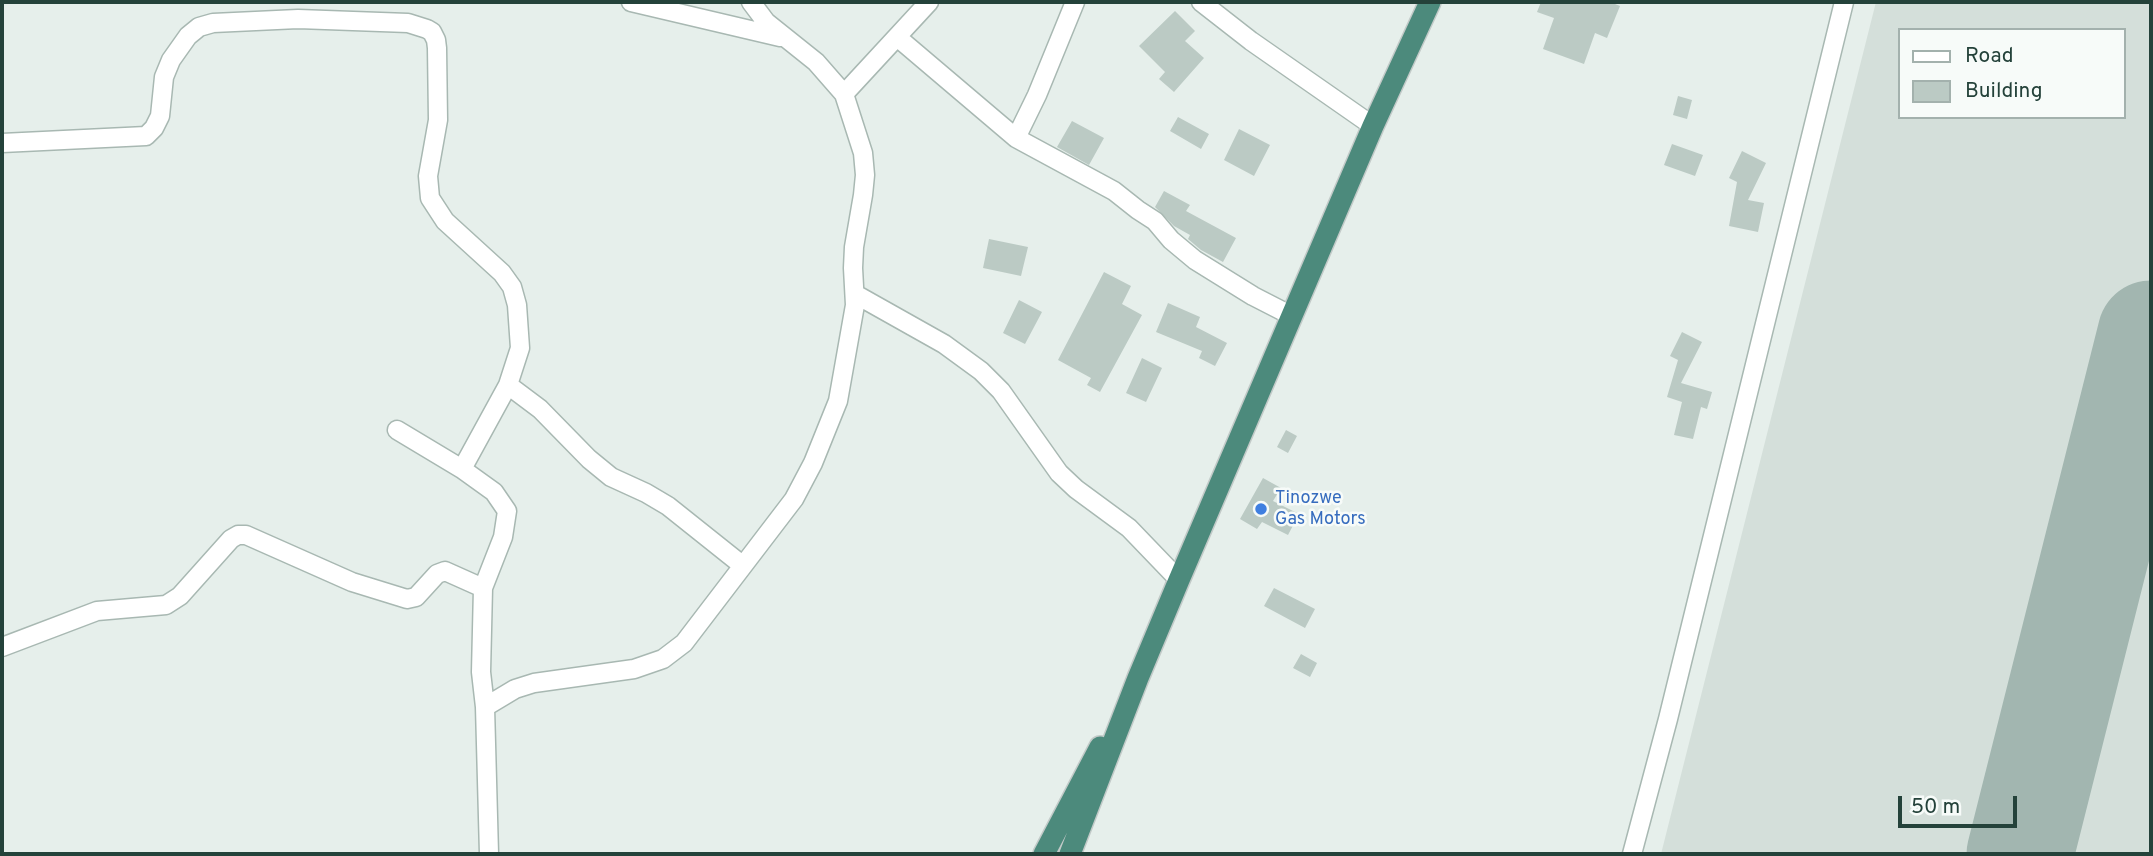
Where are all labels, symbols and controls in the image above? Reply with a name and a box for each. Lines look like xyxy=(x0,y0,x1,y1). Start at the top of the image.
legend xyxy=(1898,28,2125,119)
text: Road xyxy=(1965,43,2014,70)
text: Building xyxy=(1965,78,2043,105)
place label: Tinozwe Gas Motors xyxy=(1275,488,1366,530)
marker: Tinozwe Gas Motors xyxy=(1253,501,1269,517)
scale bar xyxy=(1901,782,2020,826)
text: 50 m xyxy=(1911,794,1960,821)

